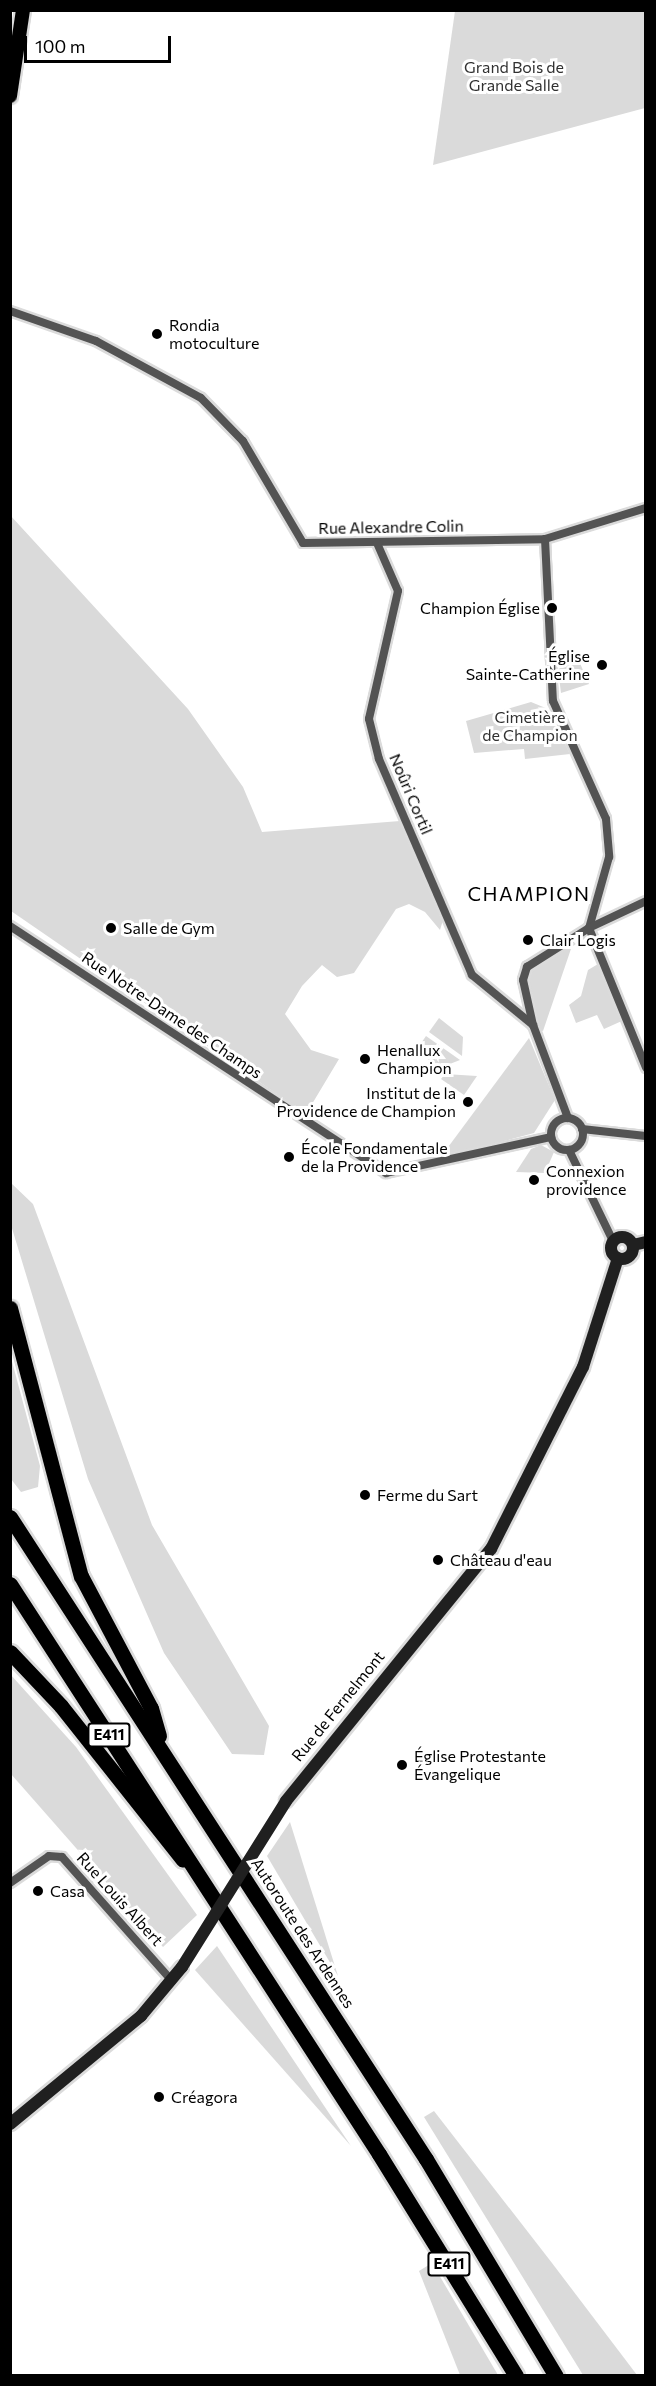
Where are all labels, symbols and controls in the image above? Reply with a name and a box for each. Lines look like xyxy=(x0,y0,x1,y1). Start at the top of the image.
scale bar xyxy=(27,24,174,62)
text: 100 m xyxy=(35,35,85,57)
park label: Grand Bois de Grande Salle xyxy=(464,57,564,95)
place label: Rondia motoculture xyxy=(169,315,259,353)
marker: Rondia motoculture xyxy=(150,327,164,341)
street label: Rue Alexandre Colin xyxy=(318,516,464,538)
place label: Champion Église xyxy=(420,598,540,618)
marker: Champion Église xyxy=(545,601,559,615)
place label: Église Sainte-Catherine xyxy=(466,646,590,684)
marker: Église Sainte-Catherine xyxy=(595,658,609,672)
park label: Cimetière de Champion xyxy=(482,707,578,745)
street label: Noûri Cortil xyxy=(385,751,437,837)
district label: CHAMPION xyxy=(467,881,591,905)
place label: Salle de Gym xyxy=(123,918,215,938)
marker: Salle de Gym xyxy=(104,921,118,935)
place label: Clair Logis xyxy=(540,930,616,950)
marker: Clair Logis xyxy=(521,933,535,947)
street label: Rue Notre-Dame des Champs xyxy=(78,947,266,1083)
place label: Henallux Champion xyxy=(377,1040,452,1078)
marker: Henallux Champion xyxy=(358,1052,372,1066)
place label: Institut de la Providence de Champion xyxy=(276,1083,456,1121)
marker: Institut de la Providence de Champion xyxy=(461,1095,475,1109)
place label: École Fondamentale de la Providence xyxy=(301,1138,448,1176)
marker: École Fondamentale de la Providence xyxy=(282,1150,296,1164)
place label: Connexion providence xyxy=(546,1161,626,1199)
marker: Connexion providence xyxy=(527,1173,541,1187)
place label: Ferme du Sart xyxy=(377,1485,478,1505)
marker: Ferme du Sart xyxy=(358,1488,372,1502)
place label: Château d'eau xyxy=(450,1550,552,1570)
marker: Château d'eau xyxy=(431,1553,445,1567)
street label: Rue de Fernelmont xyxy=(288,1647,388,1765)
road number: E411 xyxy=(86,1723,132,1747)
place label: Église Protestante Évangelique xyxy=(414,1746,546,1784)
marker: Église Protestante Évangelique xyxy=(395,1758,409,1772)
street label: Rue Louis Albert xyxy=(73,1848,167,1950)
street label: Autoroute des Ardennes xyxy=(247,1854,359,2012)
place label: Casa xyxy=(50,1881,85,1901)
marker: Casa xyxy=(31,1884,45,1898)
place label: Créagora xyxy=(171,2087,238,2107)
marker: Créagora xyxy=(152,2090,166,2104)
road number: E411 xyxy=(426,2252,472,2276)

